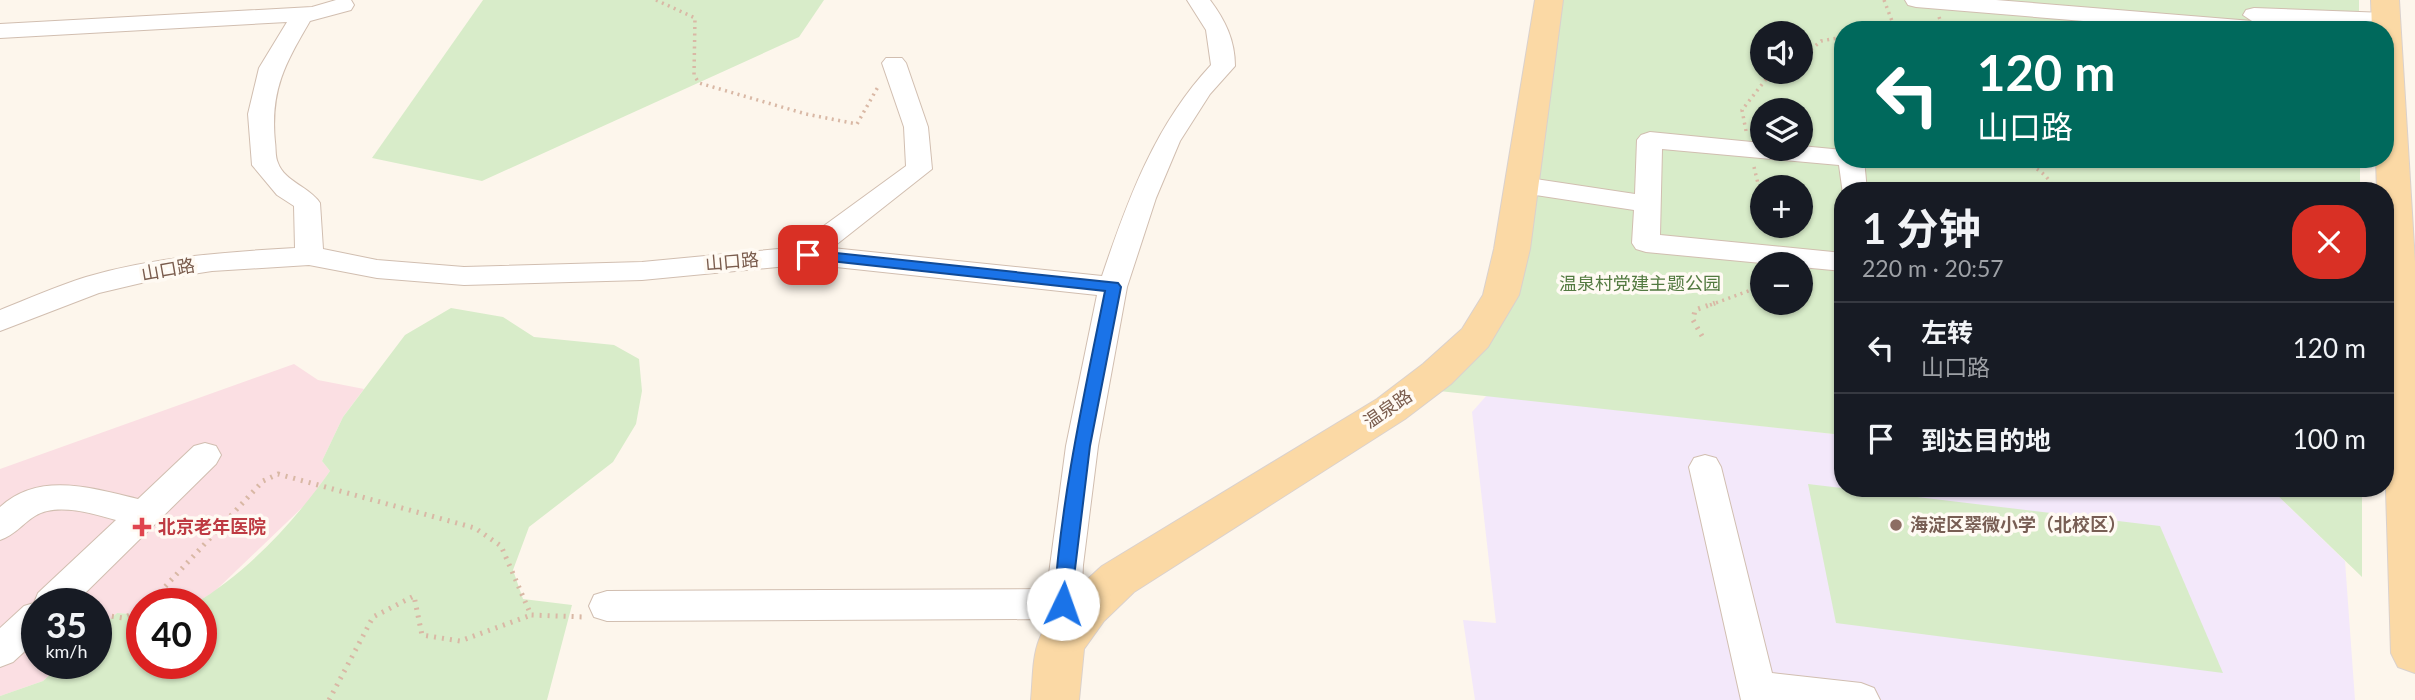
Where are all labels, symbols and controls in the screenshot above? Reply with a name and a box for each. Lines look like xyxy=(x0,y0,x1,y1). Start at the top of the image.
map controls xyxy=(1750,21,1813,315)
button: sound xyxy=(1750,21,1813,84)
text: 120 m xyxy=(1977,43,2115,101)
icon: left xyxy=(1862,49,1953,140)
button: layers xyxy=(1750,98,1813,161)
text: 山口路 xyxy=(1977,107,2073,146)
button: + xyxy=(1750,175,1813,238)
text: 1 分钟 xyxy=(1862,203,1981,253)
button: close xyxy=(2292,205,2366,279)
pin xyxy=(778,225,838,285)
icon: arrive xyxy=(789,236,827,274)
street label: 山口路 xyxy=(704,248,760,274)
button: − xyxy=(1750,252,1813,315)
street label: 山口路 xyxy=(139,253,196,285)
text: 220 m · 20:57 xyxy=(1862,254,2004,282)
park label: 温泉村党建主题公园 xyxy=(1559,272,1721,294)
text: 左转 xyxy=(1921,316,1973,348)
icon: left xyxy=(1862,329,1900,367)
text: 120 m xyxy=(2293,332,2366,364)
text: 山口路 xyxy=(1921,353,1990,381)
street label: 温泉路 xyxy=(1359,384,1416,432)
icon: arrive xyxy=(1862,420,1900,458)
text: 100 m xyxy=(2293,423,2366,455)
text: 到达目的地 xyxy=(1921,424,2051,456)
place label: 海淀区翠微小学（北校区） xyxy=(1910,513,2126,535)
place label: 北京老年医院 xyxy=(158,515,266,537)
marker: 北京老年医院 xyxy=(132,517,152,537)
marker: 海淀区翠微小学（北校区） xyxy=(1888,517,1904,533)
position arrow xyxy=(1026,567,1100,641)
speed limit sign: 40 xyxy=(126,588,217,679)
text: 35 xyxy=(46,603,87,645)
text: km/h xyxy=(45,640,88,662)

